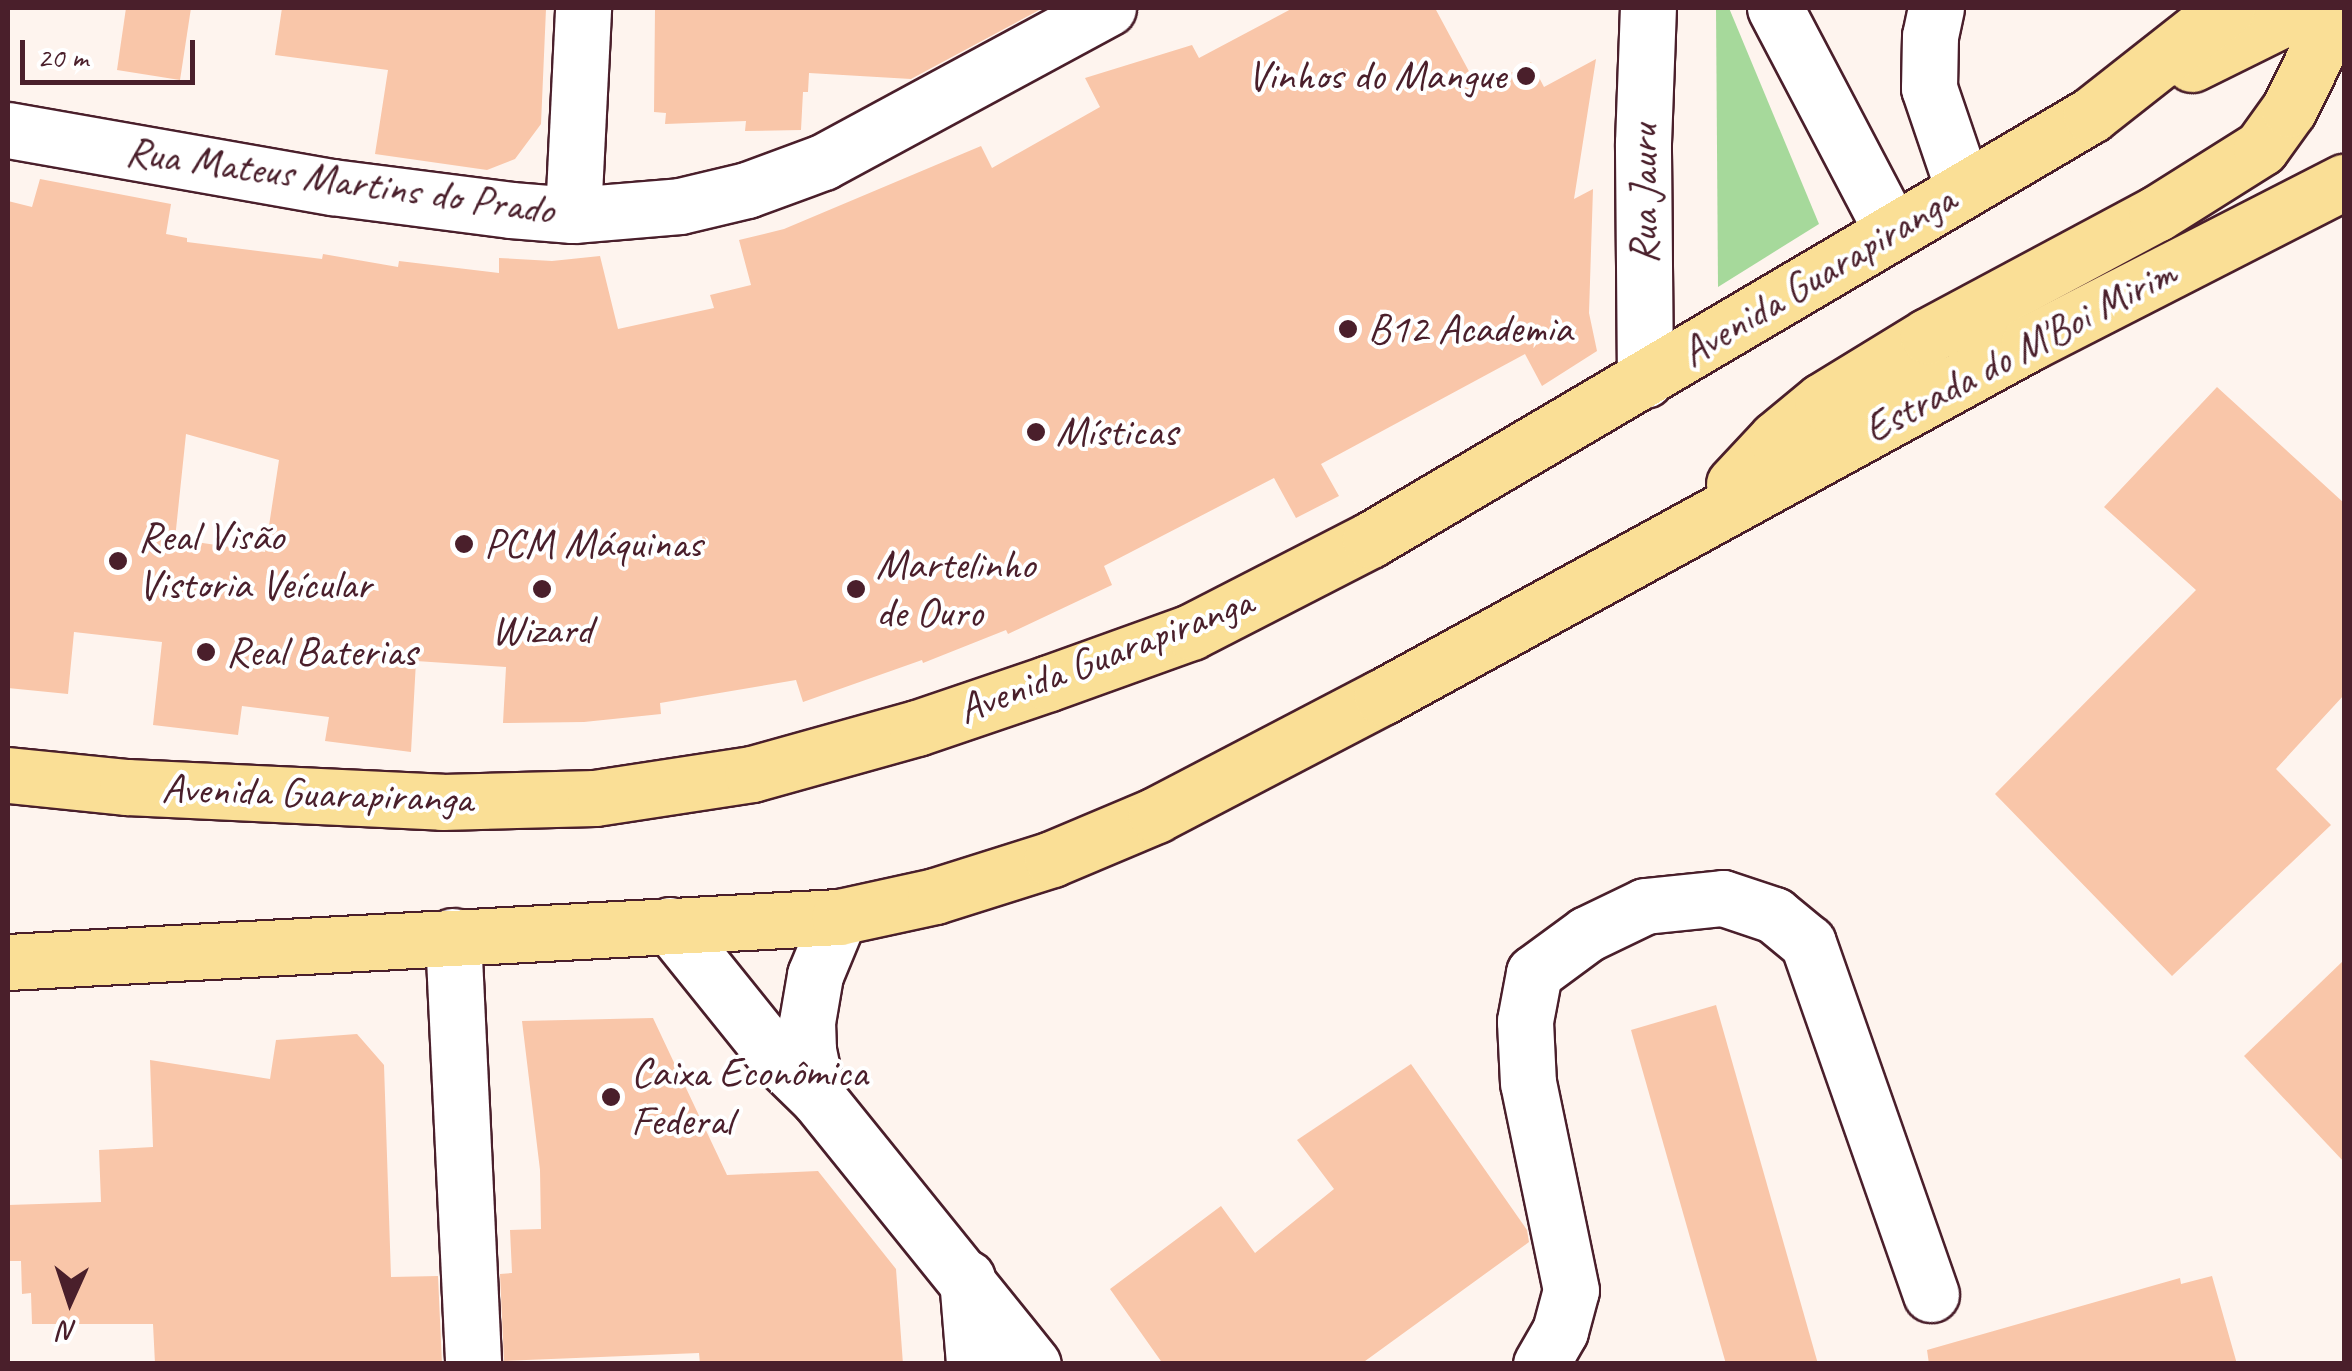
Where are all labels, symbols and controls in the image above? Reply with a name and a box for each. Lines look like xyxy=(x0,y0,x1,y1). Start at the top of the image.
scale bar xyxy=(25,20,200,82)
text: 20 m xyxy=(37,38,88,76)
place label: Vinhos do Mangue xyxy=(1247,51,1506,101)
marker: Vinhos do Mangue xyxy=(1515,65,1537,87)
street label: Rua Jauru xyxy=(1619,124,1669,264)
street label: Rua Mateus Martins do Prado xyxy=(121,126,559,236)
street label: Avenida Guarapiranga xyxy=(1672,174,1964,378)
street label: Estrada do M'Boi Mirim xyxy=(1855,248,2185,454)
place label: B12 Academia xyxy=(1368,304,1572,354)
marker: B12 Academia xyxy=(1337,318,1359,340)
place label: Místicas xyxy=(1056,407,1177,457)
marker: Místicas xyxy=(1025,421,1047,443)
place label: Real Visão Vistoria Veícular xyxy=(138,512,371,610)
place label: PCM Máquinas xyxy=(484,519,702,569)
marker: PCM Máquinas xyxy=(453,533,475,555)
place label: Martelinho de Ouro xyxy=(876,540,1035,638)
marker: Real Visão Vistoria Veícular xyxy=(107,550,129,572)
street label: Avenida Guarapiranga xyxy=(951,577,1259,735)
marker: Wizard xyxy=(531,578,553,600)
marker: Martelinho de Ouro xyxy=(845,578,867,600)
place label: Wizard xyxy=(491,605,593,655)
place label: Real Baterias xyxy=(226,627,419,677)
marker: Real Baterias xyxy=(195,641,217,663)
street label: Avenida Guarapiranga xyxy=(161,763,473,825)
place label: Caixa Econômica Federal xyxy=(631,1048,867,1146)
marker: Caixa Econômica Federal xyxy=(600,1086,622,1108)
north arrow xyxy=(20,1251,120,1351)
text: N xyxy=(59,1314,78,1349)

